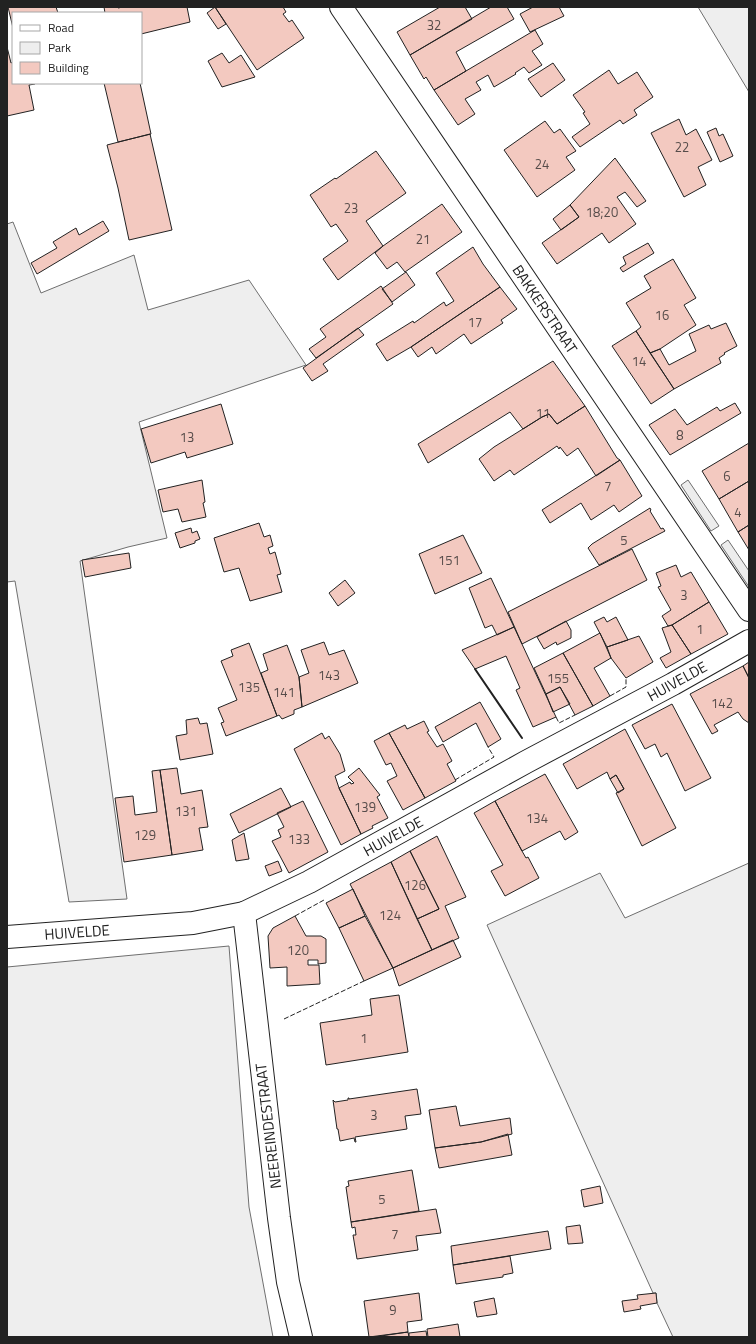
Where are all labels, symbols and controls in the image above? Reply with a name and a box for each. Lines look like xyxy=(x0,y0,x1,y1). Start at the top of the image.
legend xyxy=(12,12,142,84)
house number: 32 xyxy=(427,15,441,35)
text: Road xyxy=(48,18,74,37)
text: Park xyxy=(48,38,71,57)
text: Building xyxy=(48,58,89,77)
house number: 22 xyxy=(675,137,689,157)
house number: 24 xyxy=(535,154,549,174)
house number: 23 xyxy=(344,198,358,218)
house number: 18;20 xyxy=(586,202,618,222)
house number: 21 xyxy=(416,229,430,249)
street label: BAKKERSTRAAT xyxy=(507,260,583,358)
house number: 16 xyxy=(655,305,669,325)
house number: 17 xyxy=(468,312,482,332)
house number: 14 xyxy=(632,351,646,371)
house number: 11 xyxy=(536,403,550,423)
house number: 8 xyxy=(676,425,684,445)
house number: 13 xyxy=(180,427,194,447)
house number: 6 xyxy=(723,466,731,486)
house number: 7 xyxy=(604,476,612,496)
house number: 4 xyxy=(734,502,742,522)
house number: 5 xyxy=(620,530,628,550)
house number: 151 xyxy=(438,550,460,570)
house number: 3 xyxy=(680,585,688,605)
house number: 1 xyxy=(696,619,704,639)
street label: HUIVELDE xyxy=(643,655,711,707)
house number: 143 xyxy=(318,665,340,685)
house number: 155 xyxy=(547,668,569,688)
house number: 135 xyxy=(238,677,260,697)
house number: 141 xyxy=(273,682,295,702)
house number: 142 xyxy=(711,693,733,713)
house number: 139 xyxy=(354,797,376,817)
house number: 131 xyxy=(175,801,197,821)
house number: 134 xyxy=(526,808,548,828)
street label: HUIVELDE xyxy=(359,810,427,862)
house number: 129 xyxy=(134,825,156,845)
house number: 133 xyxy=(288,829,310,849)
house number: 126 xyxy=(404,875,426,895)
house number: 124 xyxy=(379,905,401,925)
street label: HUIVELDE xyxy=(43,918,111,946)
house number: 120 xyxy=(287,940,309,960)
house number: 1 xyxy=(360,1028,368,1048)
street label: NEEREINDESTRAAT xyxy=(249,1062,287,1190)
house number: 3 xyxy=(370,1105,378,1125)
house number: 5 xyxy=(378,1189,386,1209)
house number: 7 xyxy=(391,1224,399,1244)
house number: 9 xyxy=(389,1300,397,1320)

